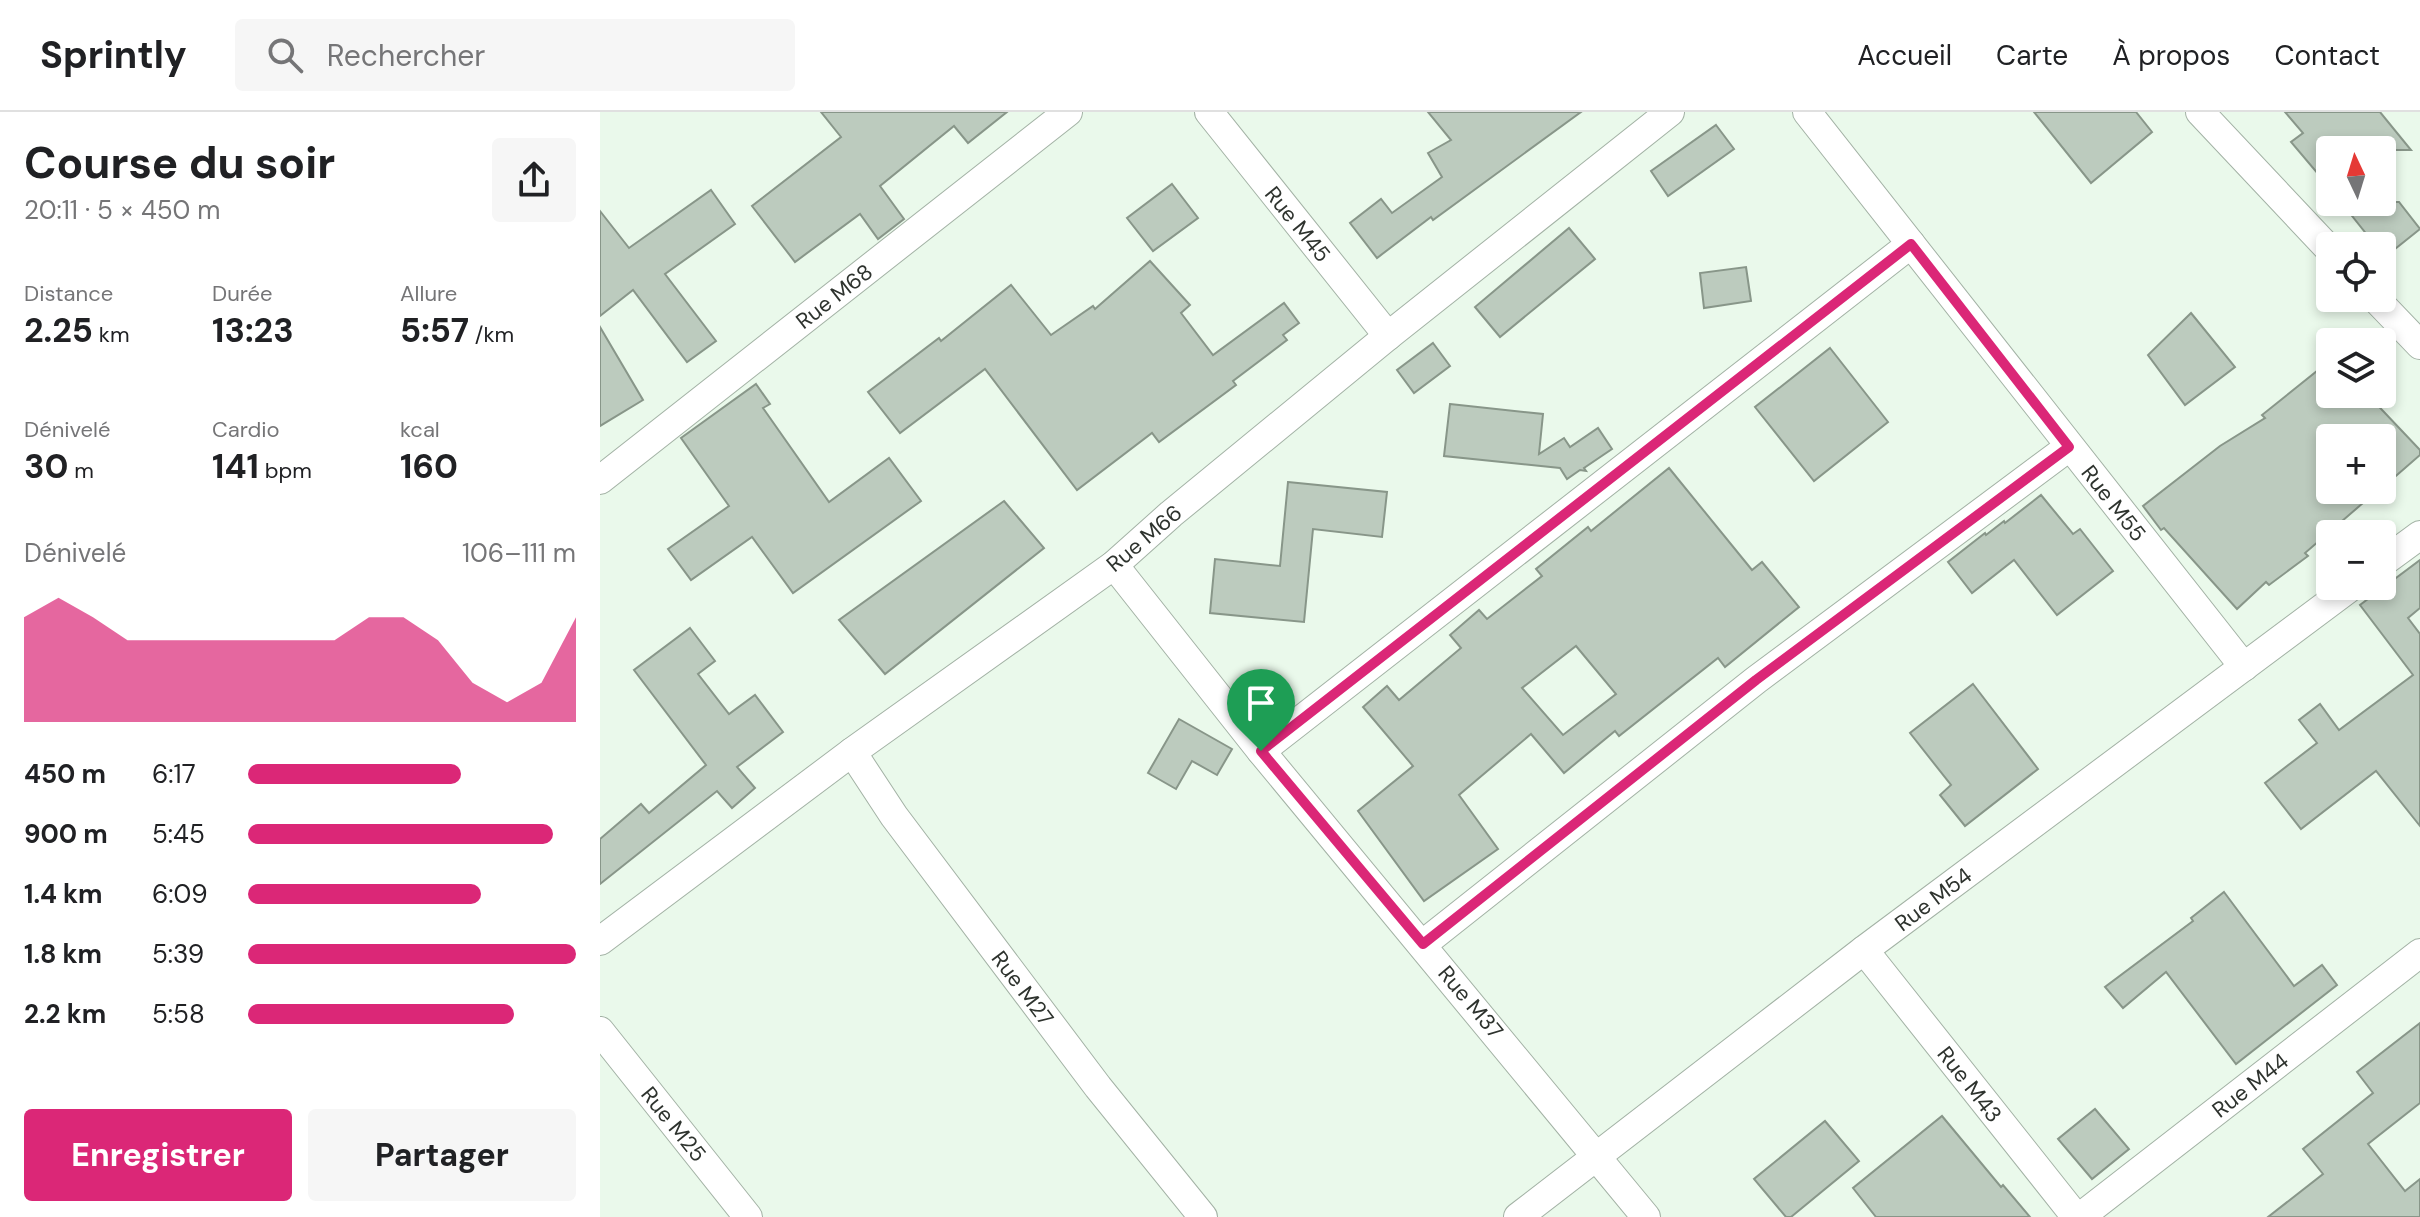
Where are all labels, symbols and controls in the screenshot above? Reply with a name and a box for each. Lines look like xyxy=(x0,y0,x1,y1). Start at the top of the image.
search box xyxy=(235,19,795,91)
text: Sprintly xyxy=(40,30,187,80)
icon: search xyxy=(263,33,307,77)
text: Rechercher xyxy=(327,36,485,75)
text: Accueil xyxy=(1857,37,1952,74)
text: Carte xyxy=(1996,37,2068,74)
text: À propos xyxy=(2112,37,2230,74)
text: Contact xyxy=(2274,37,2380,74)
text: Course du soir xyxy=(24,134,335,192)
north arrow xyxy=(2316,136,2396,216)
map controls xyxy=(2316,136,2396,600)
button: share xyxy=(492,138,576,222)
street label: Rue M45 xyxy=(1258,180,1337,268)
text: 20:11 · 5 × 450 m xyxy=(24,193,220,227)
button: locate xyxy=(2316,232,2396,312)
street label: Rue M68 xyxy=(790,257,879,335)
text: Distance xyxy=(24,279,113,308)
text: Durée xyxy=(212,279,272,308)
text: Allure xyxy=(400,279,457,308)
text: 2.25 xyxy=(24,308,93,353)
text: 13:23 xyxy=(212,308,294,353)
text: 5:57 xyxy=(400,308,469,353)
text: km xyxy=(93,320,130,349)
text: /km xyxy=(469,320,514,349)
button: layers xyxy=(2316,328,2396,408)
text: Dénivelé xyxy=(24,415,110,444)
text: Cardio xyxy=(212,415,280,444)
text: kcal xyxy=(400,415,440,444)
button: + xyxy=(2316,424,2396,504)
text: 30 xyxy=(24,444,68,489)
text: 141 xyxy=(212,444,259,489)
text: 160 xyxy=(400,444,458,489)
text: m xyxy=(68,456,94,485)
text: bpm xyxy=(259,456,312,485)
street label: Rue M55 xyxy=(2075,459,2153,547)
street label: Rue M66 xyxy=(1100,498,1188,578)
button: − xyxy=(2316,520,2396,600)
text: Dénivelé xyxy=(24,536,126,570)
text: 106–111 m xyxy=(462,536,576,570)
pin xyxy=(1227,669,1295,751)
icon: arrive xyxy=(1239,681,1283,725)
text: 450 m xyxy=(24,757,106,791)
text: 6:17 xyxy=(152,757,196,791)
text: 900 m xyxy=(24,817,108,851)
text: 5:45 xyxy=(152,817,205,851)
street label: Rue M54 xyxy=(1889,861,1978,938)
text: 1.4 km xyxy=(24,877,103,911)
text: 6:09 xyxy=(152,877,208,911)
text: 1.8 km xyxy=(24,937,102,971)
text: 5:39 xyxy=(152,937,204,971)
street label: Rue M27 xyxy=(985,945,1060,1032)
street label: Rue M37 xyxy=(1432,960,1510,1045)
text: 2.2 km xyxy=(24,997,106,1031)
text: 5:58 xyxy=(152,997,205,1031)
street label: Rue M43 xyxy=(1931,1040,2008,1128)
street label: Rue M44 xyxy=(2206,1046,2294,1124)
street label: Rue M25 xyxy=(634,1081,713,1168)
button: Enregistrer xyxy=(24,1109,292,1201)
button: Partager xyxy=(308,1109,576,1201)

